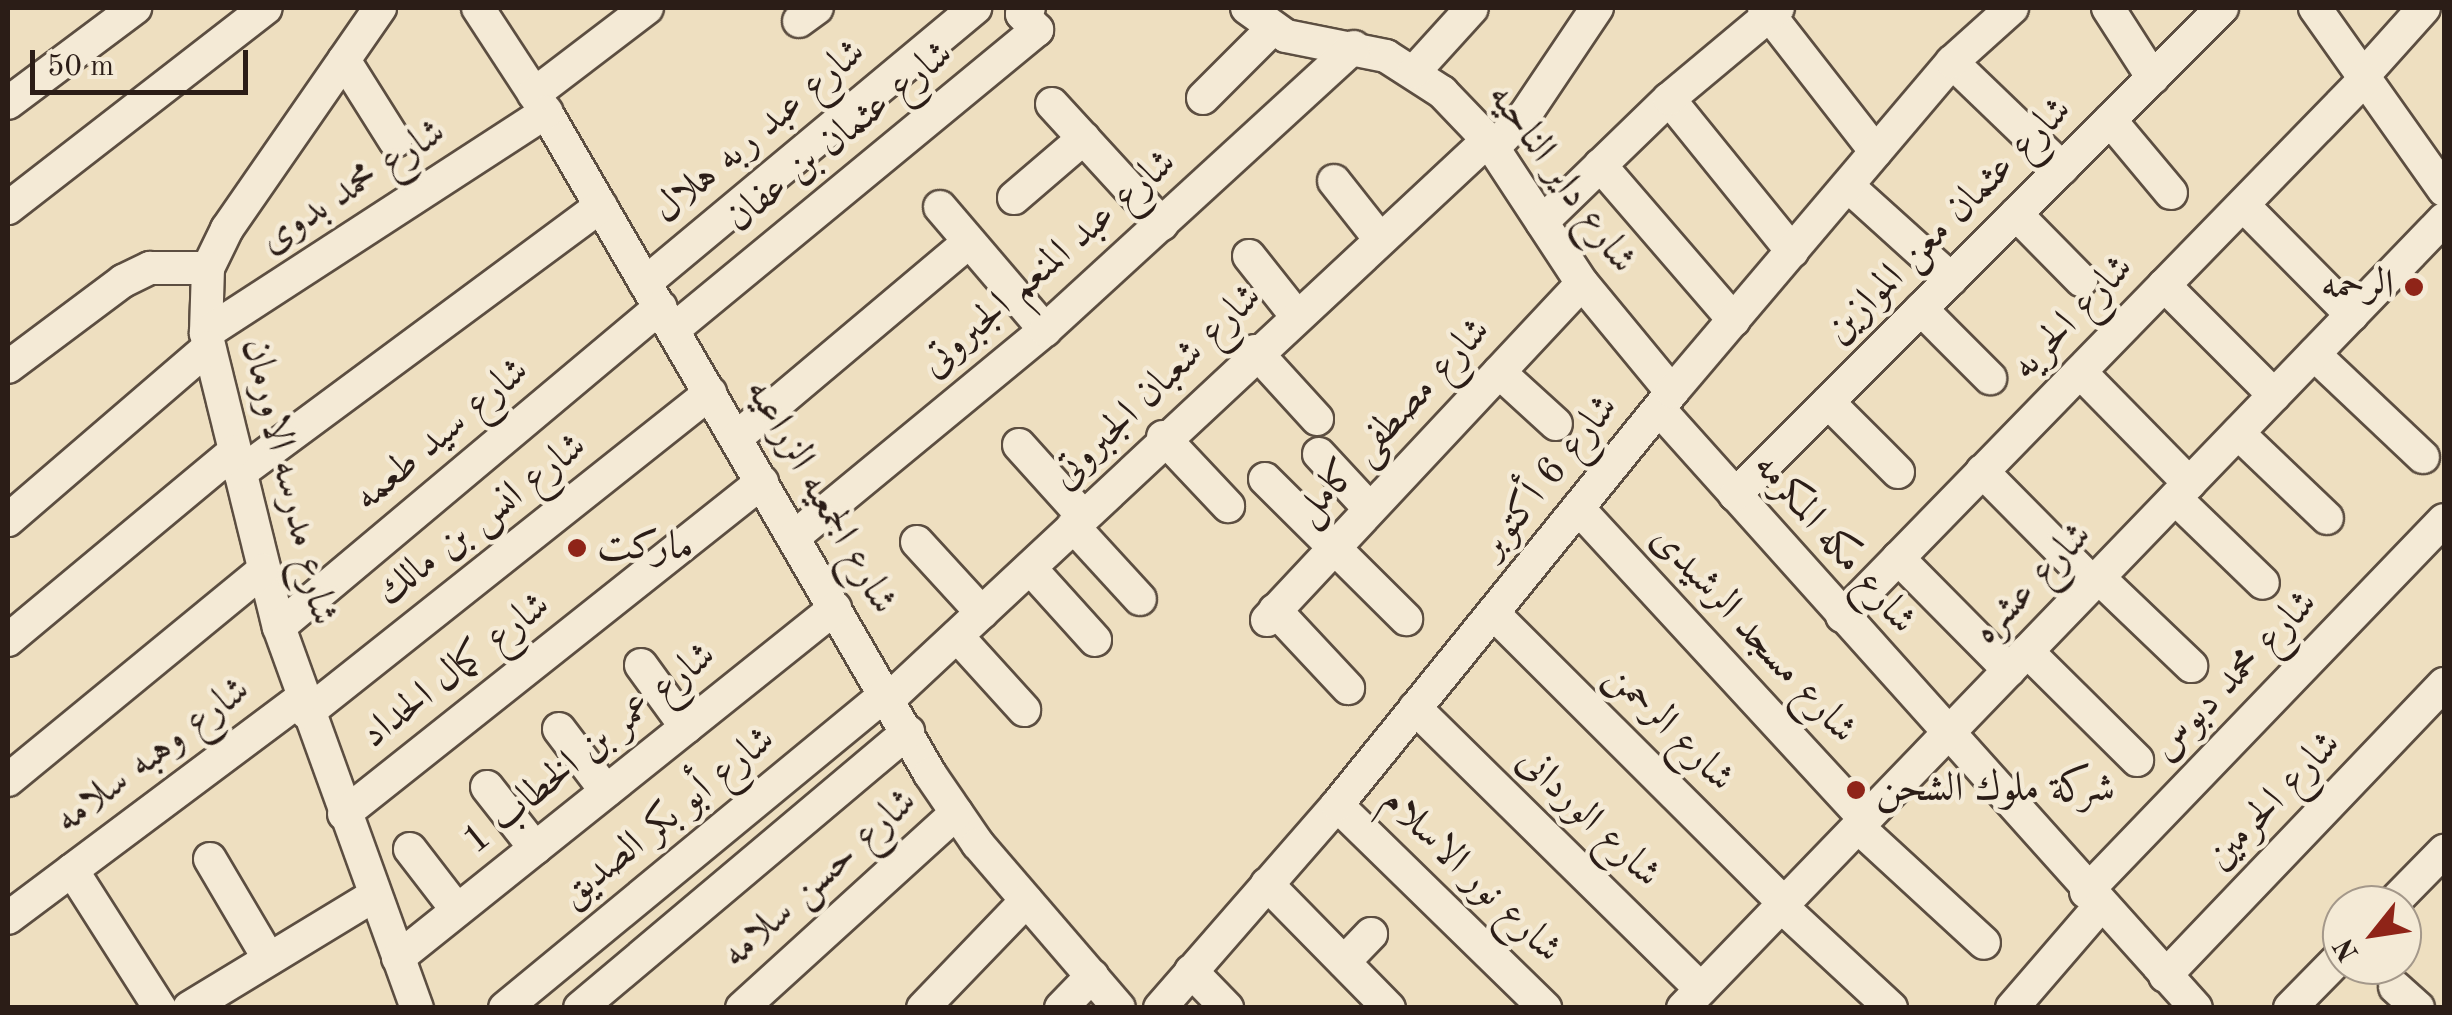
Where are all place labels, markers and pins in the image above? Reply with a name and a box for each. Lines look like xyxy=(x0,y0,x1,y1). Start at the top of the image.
place label: الرحمه xyxy=(2321,263,2394,311)
marker: الرحمه xyxy=(2403,276,2425,298)
place label: ماركت xyxy=(597,524,694,572)
marker: ماركت xyxy=(566,537,588,559)
place label: شركة ملوك الشحن xyxy=(1876,766,2115,814)
marker: شركة ملوك الشحن xyxy=(1845,779,1867,801)

